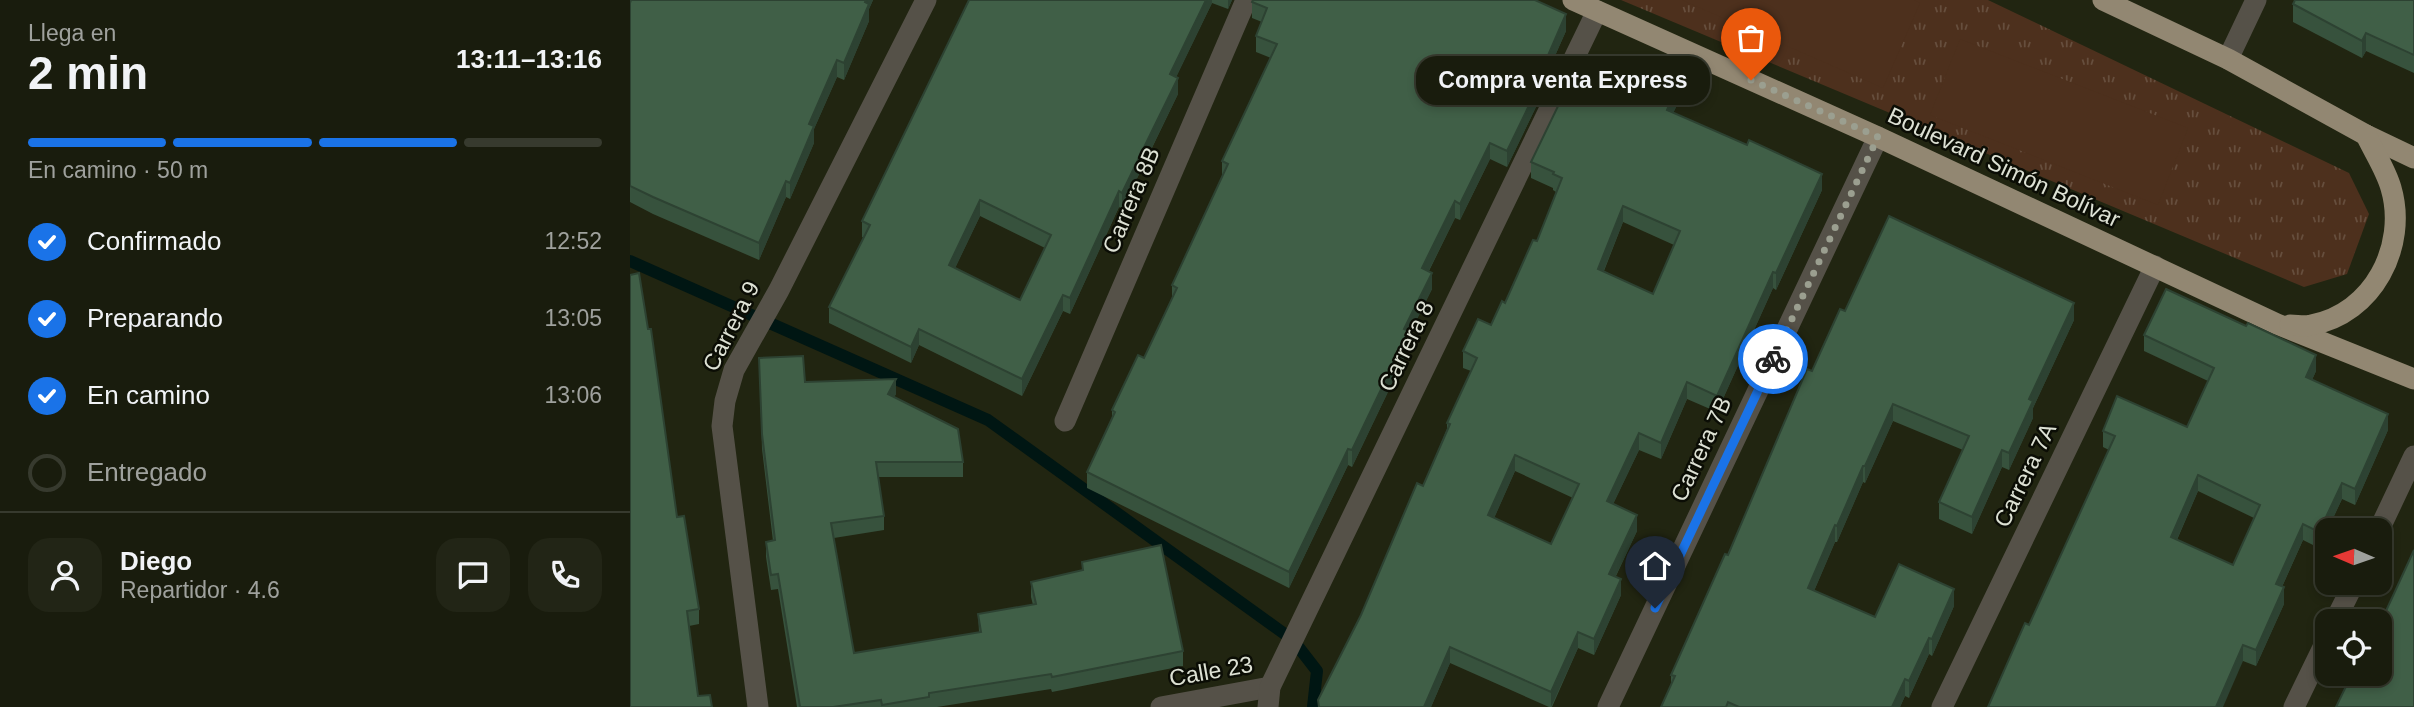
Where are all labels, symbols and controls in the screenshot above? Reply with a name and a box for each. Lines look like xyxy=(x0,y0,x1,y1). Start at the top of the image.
pin xyxy=(1721,8,1781,80)
icon: bag xyxy=(1732,19,1770,57)
text: Llega en xyxy=(28,20,116,46)
text: 13:11–13:16 xyxy=(456,44,602,74)
text: 2 min xyxy=(28,47,148,99)
callout: Compra venta Express xyxy=(1415,56,1709,104)
text: Compra venta Express xyxy=(1438,67,1688,93)
street label: Boulevard Simón Bolívar xyxy=(1884,102,2125,232)
street label: Carrera 8B xyxy=(1097,143,1165,257)
text: En camino · 50 m xyxy=(28,157,208,183)
icon: check xyxy=(28,223,66,261)
text: Confirmado xyxy=(87,226,221,256)
text: 12:52 xyxy=(544,228,602,254)
street label: Carrera 9 xyxy=(697,277,765,375)
street label: Carrera 8 xyxy=(1373,297,1439,395)
icon: check xyxy=(28,300,66,338)
text: Preparando xyxy=(87,303,223,333)
text: 13:05 xyxy=(544,305,602,331)
courier xyxy=(1738,324,1808,394)
icon: bike xyxy=(1754,340,1792,378)
icon: check xyxy=(28,377,66,415)
text: En camino xyxy=(87,380,210,410)
text: 13:06 xyxy=(544,382,602,408)
street label: Carrera 7B xyxy=(1665,393,1737,505)
street label: Carrera 7A xyxy=(1989,418,2062,531)
text: Entregado xyxy=(87,457,207,487)
north arrow xyxy=(2315,518,2392,595)
map controls xyxy=(2315,518,2392,686)
pin xyxy=(1625,536,1685,608)
button: person xyxy=(28,538,102,612)
button: chat xyxy=(436,538,510,612)
button: phone xyxy=(528,538,602,612)
text: Diego xyxy=(120,546,192,576)
icon: home xyxy=(1636,547,1674,585)
text: Repartidor · 4.6 xyxy=(120,577,280,603)
button: locate xyxy=(2315,609,2392,686)
street label: Calle 23 xyxy=(1167,651,1255,691)

